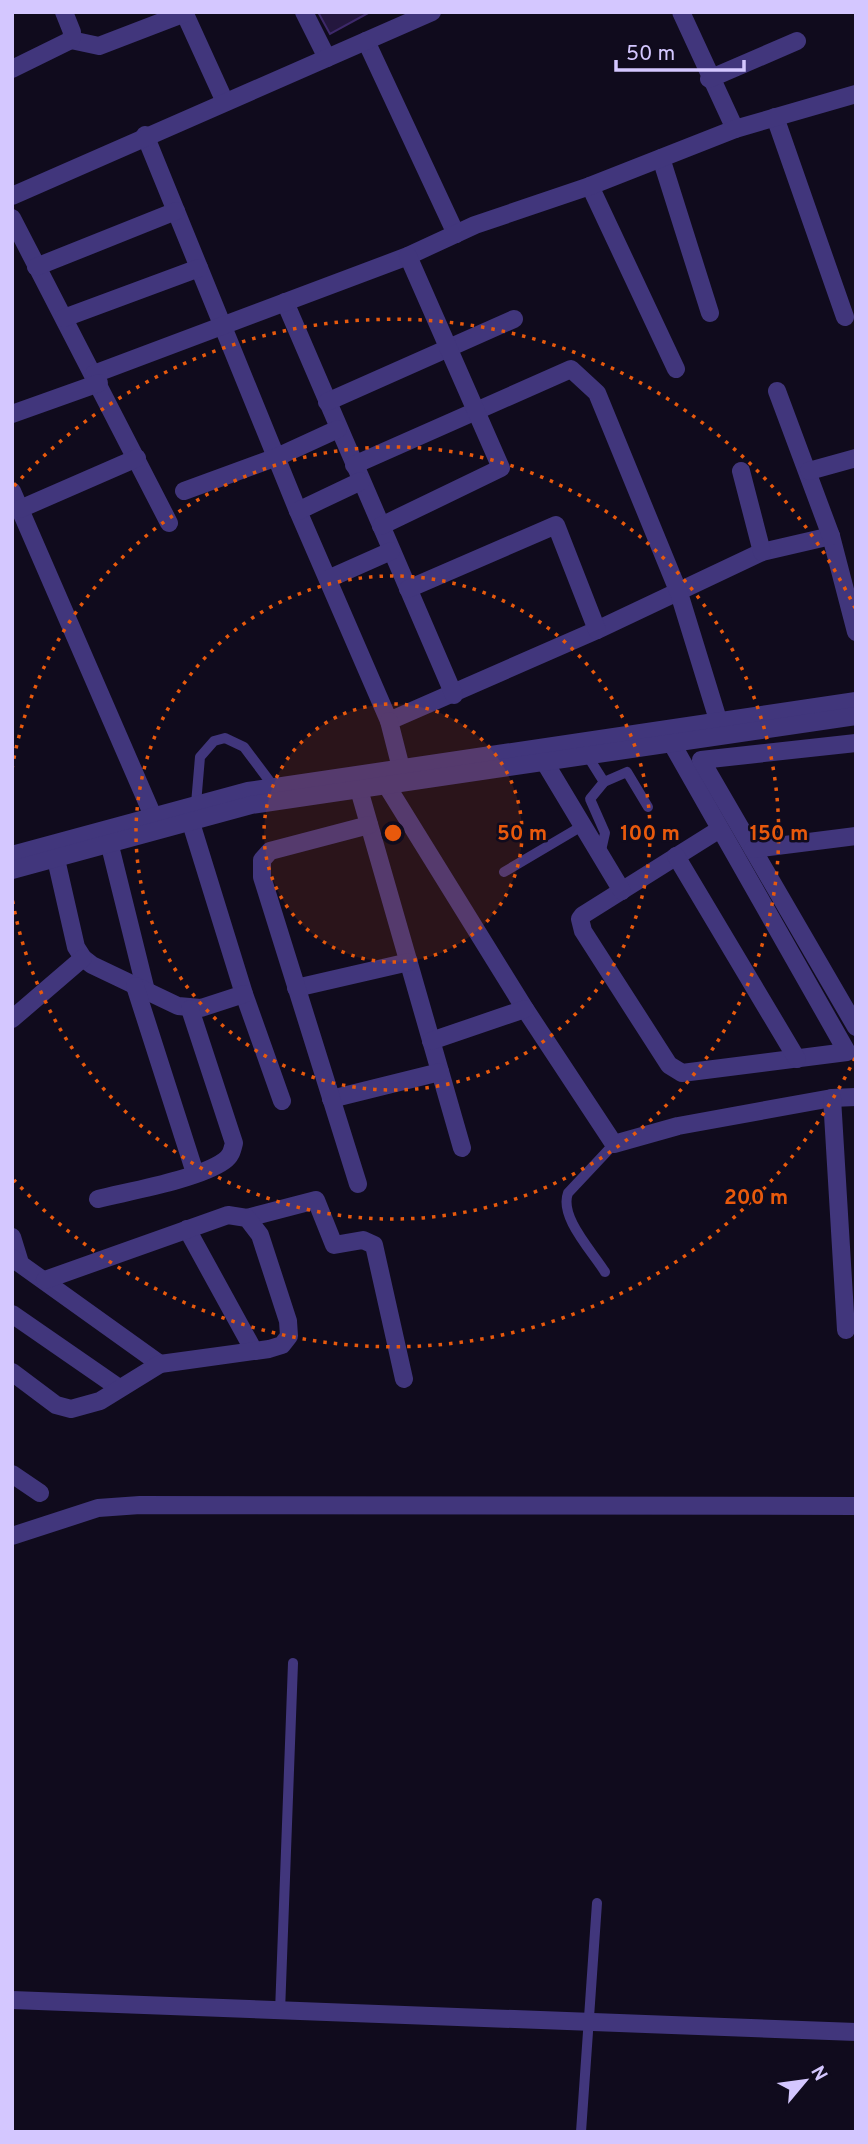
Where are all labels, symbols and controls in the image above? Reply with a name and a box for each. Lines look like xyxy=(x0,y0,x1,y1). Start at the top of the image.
scale bar xyxy=(616,28,744,72)
text: 50 m xyxy=(626,41,675,68)
centre of rings xyxy=(381,821,405,845)
text: 50 m xyxy=(497,821,547,848)
text: 100 m xyxy=(620,821,680,848)
text: 150 m xyxy=(750,821,808,848)
text: 200 m xyxy=(724,1185,788,1212)
north arrow xyxy=(770,2046,840,2116)
text: N xyxy=(804,2062,832,2086)

